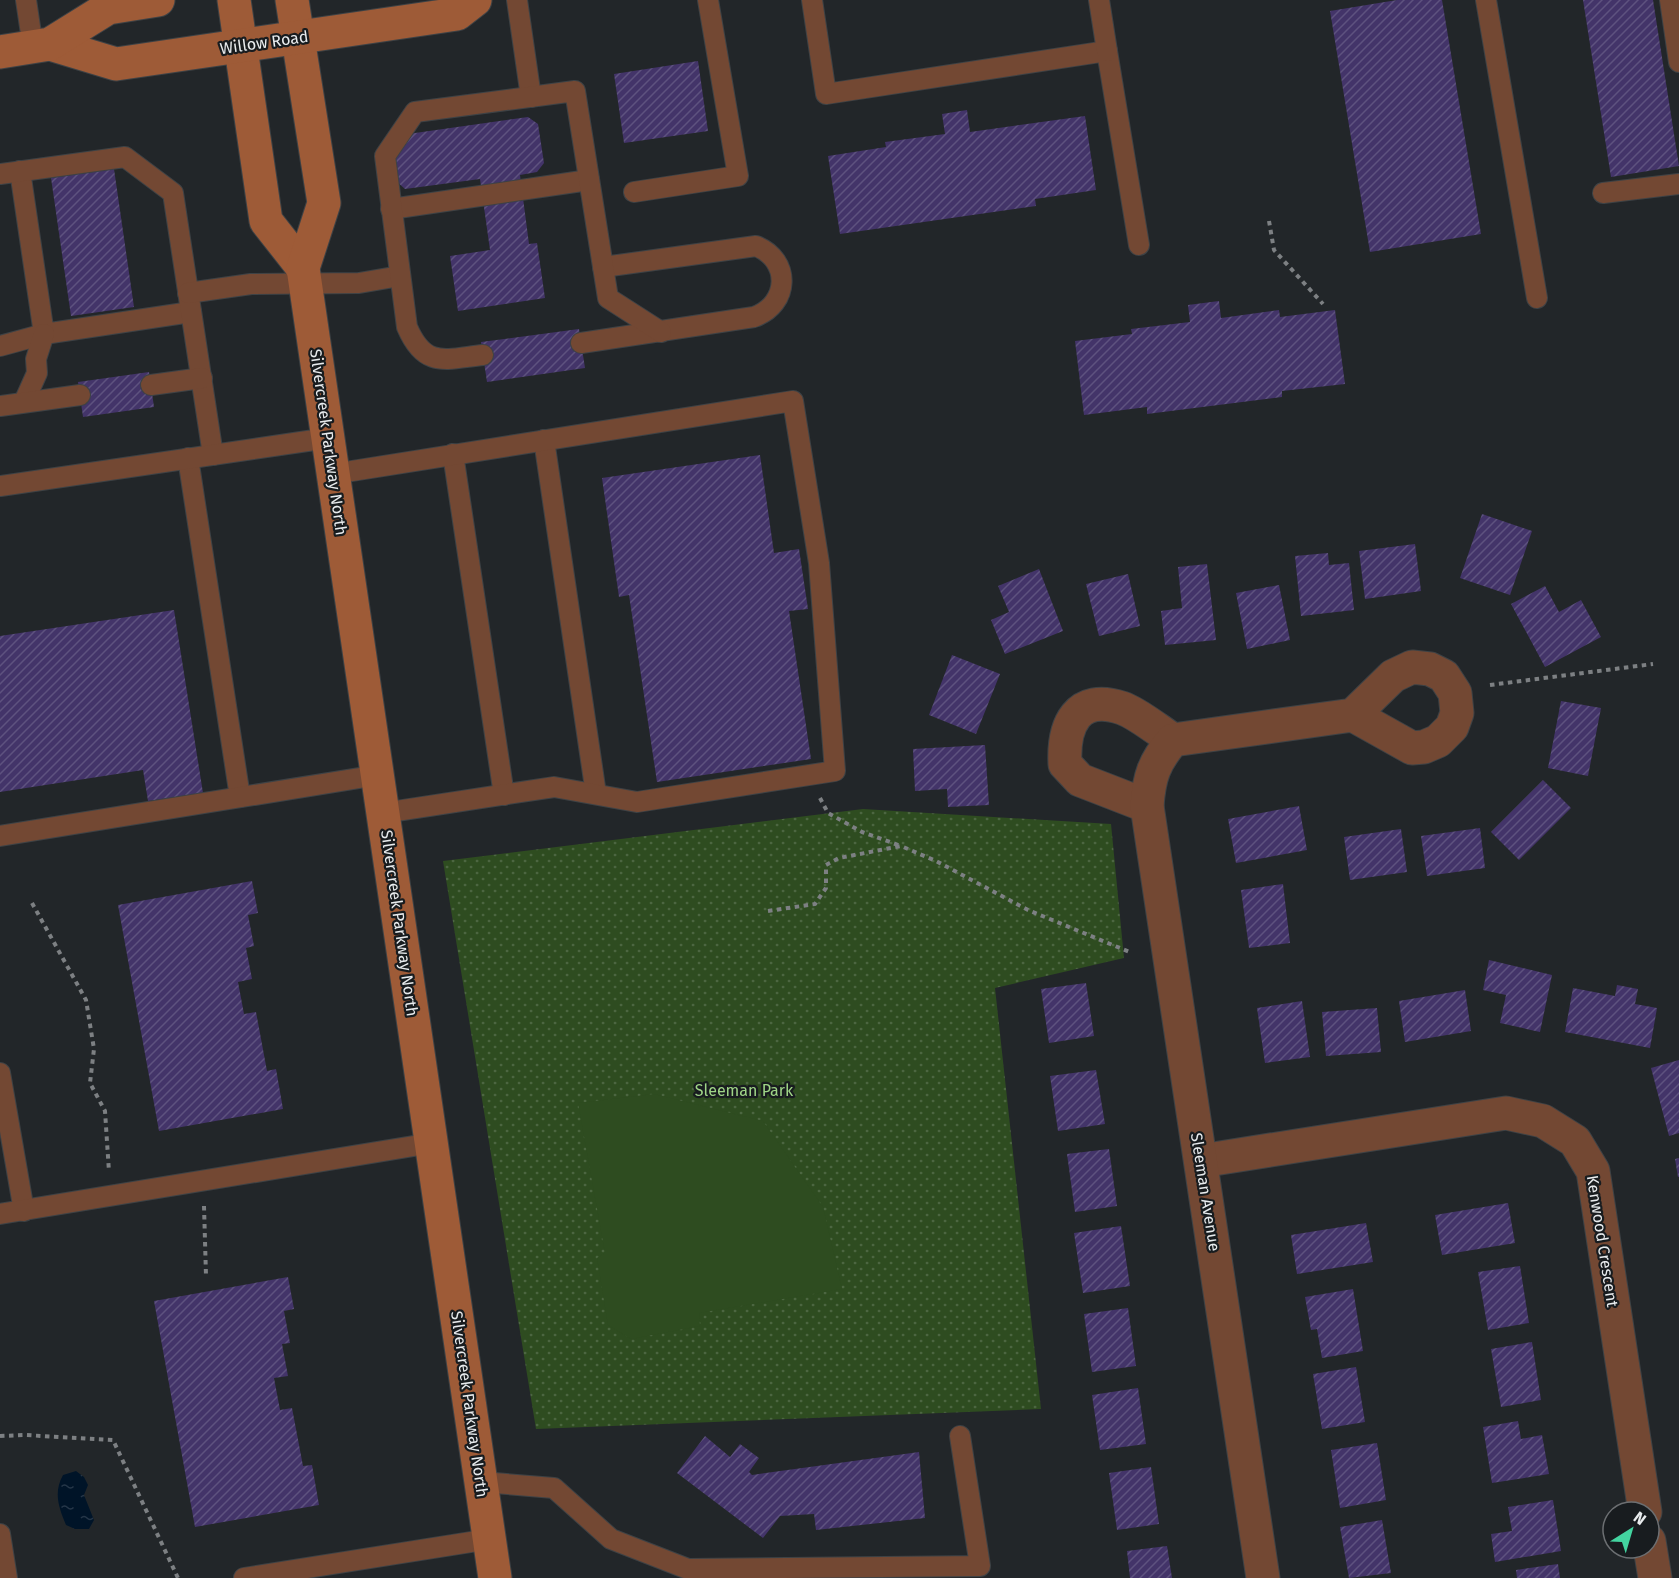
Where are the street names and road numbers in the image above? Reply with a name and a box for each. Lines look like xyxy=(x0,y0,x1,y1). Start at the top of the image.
street label: Willow Road xyxy=(219,27,309,58)
street label: Silvercreek Parkway North xyxy=(306,348,351,537)
street label: Silvercreek Parkway North xyxy=(377,829,422,1018)
street label: Sleeman Avenue xyxy=(1187,1131,1224,1253)
street label: Kenwood Crescent xyxy=(1583,1174,1622,1308)
street label: Silvercreek Parkway North xyxy=(447,1310,492,1499)

